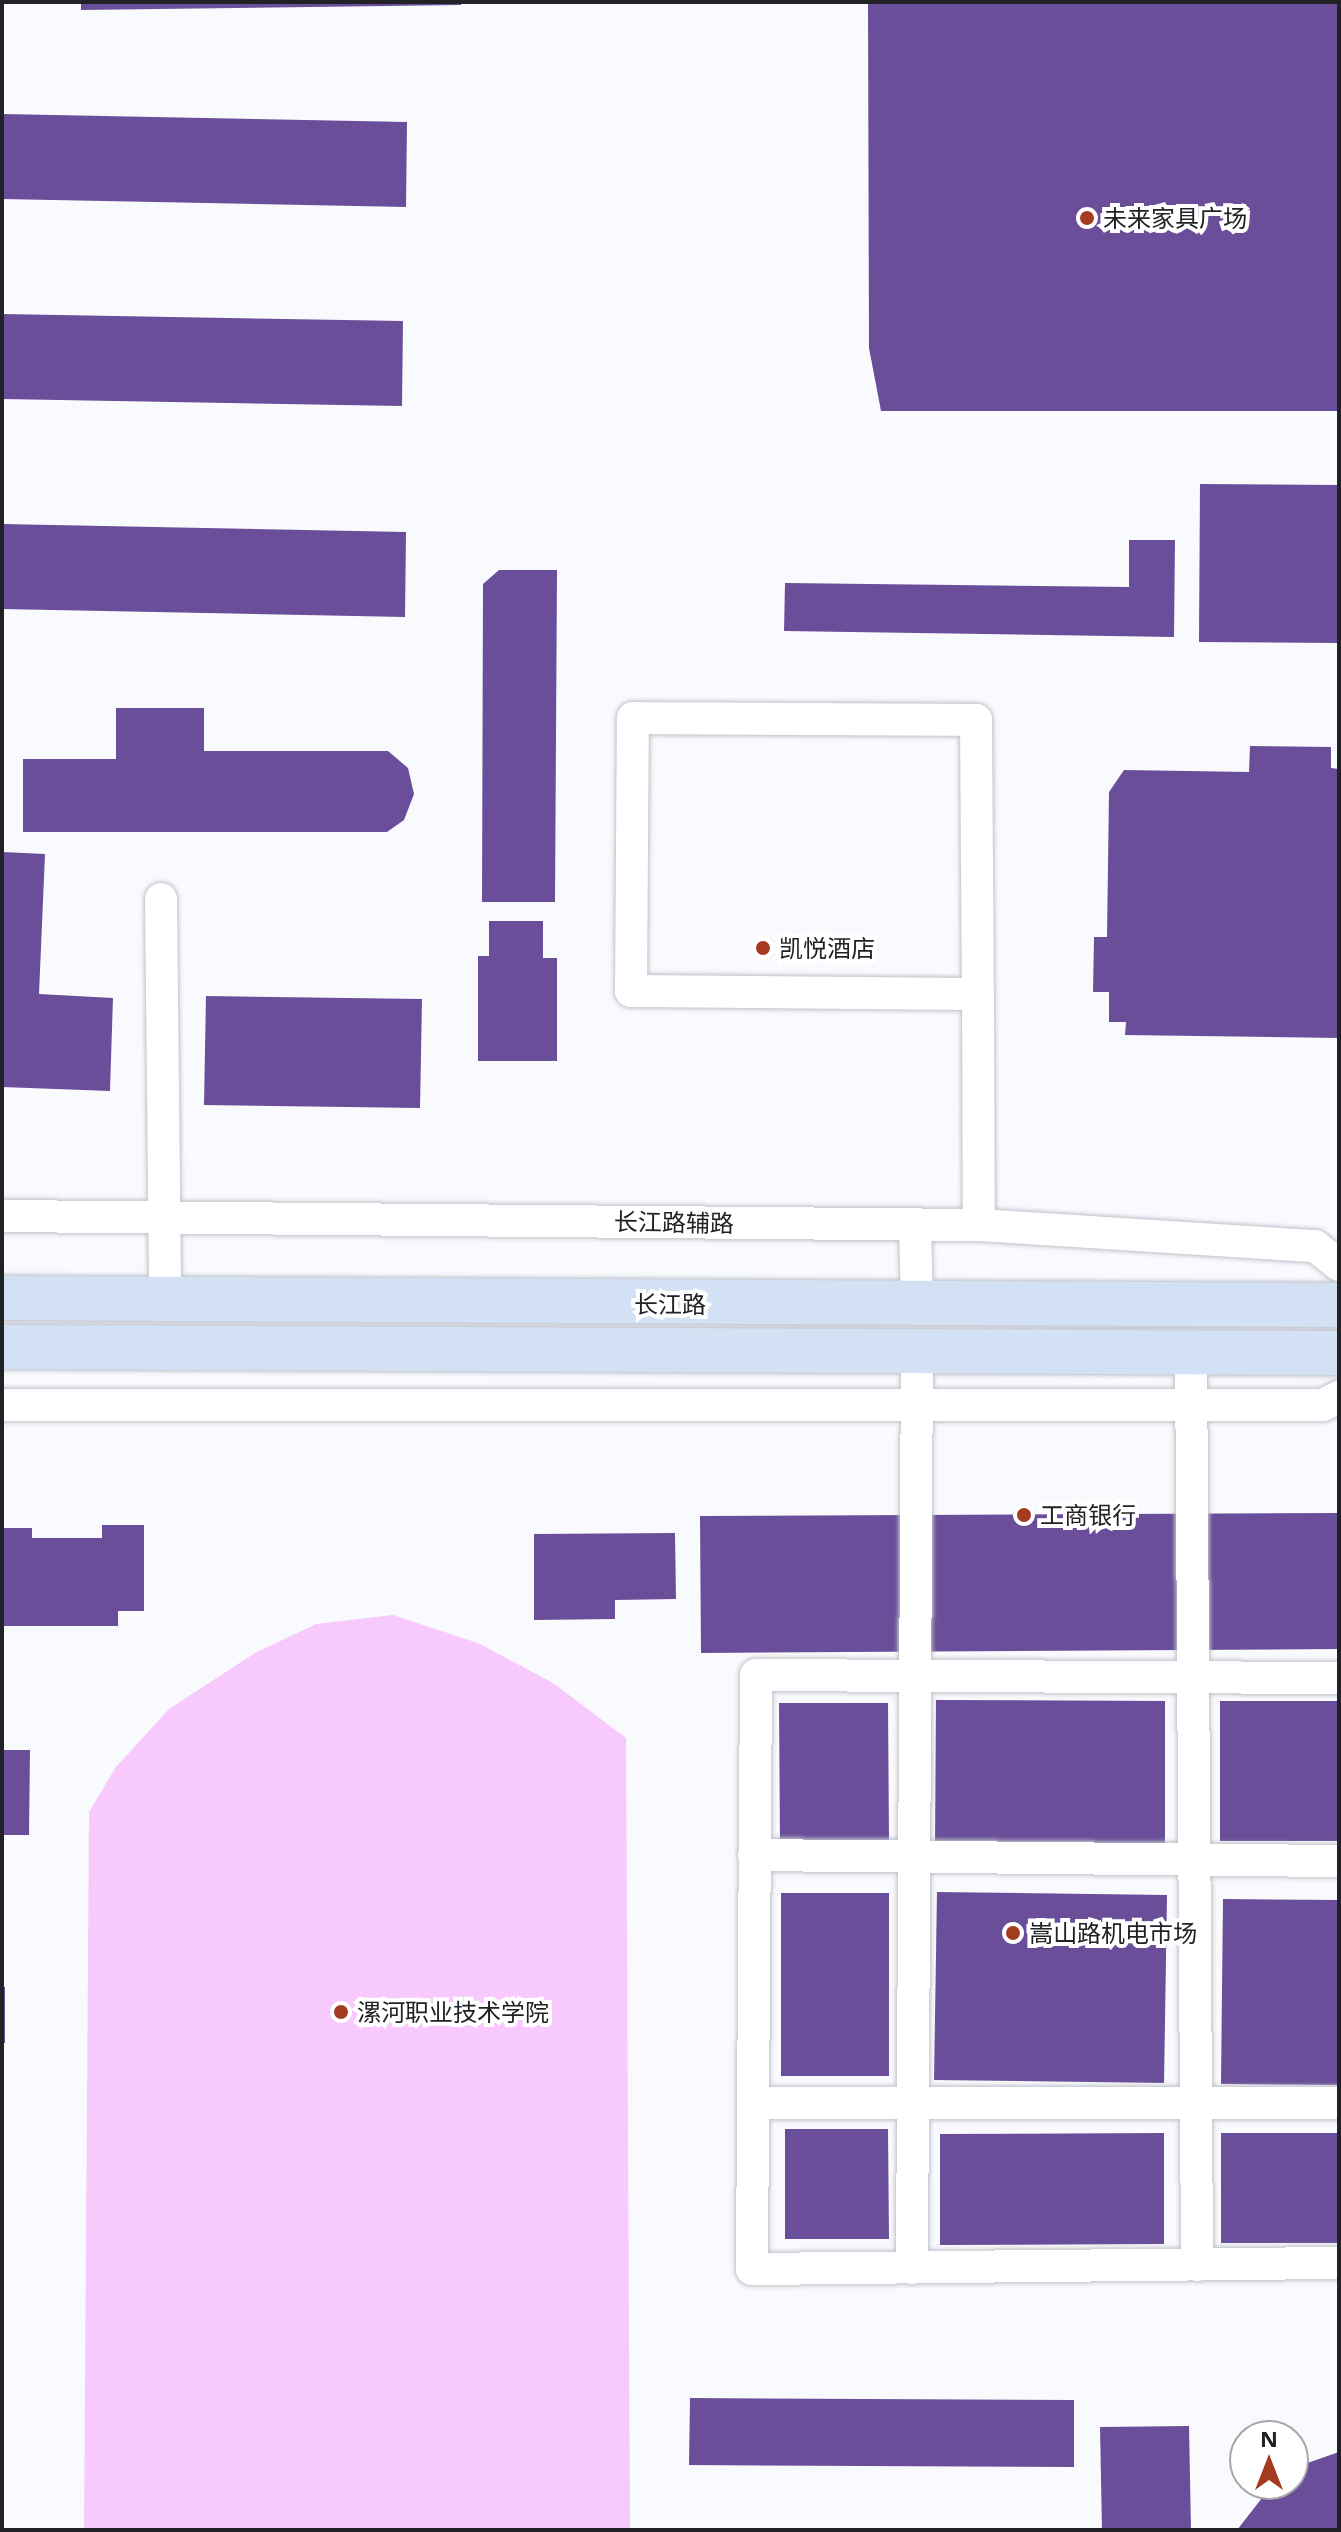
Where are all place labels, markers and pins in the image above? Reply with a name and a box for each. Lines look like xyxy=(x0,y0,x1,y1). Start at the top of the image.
place label: 未来家具广场 xyxy=(1103,204,1247,232)
marker: 未来家具广场 xyxy=(1078,209,1096,227)
place label: 凯悦酒店 xyxy=(779,934,875,962)
marker: 凯悦酒店 xyxy=(754,939,772,957)
place label: 工商银行 xyxy=(1040,1501,1136,1529)
marker: 工商银行 xyxy=(1015,1506,1033,1524)
place label: 嵩山路机电市场 xyxy=(1029,1919,1197,1947)
marker: 嵩山路机电市场 xyxy=(1004,1924,1022,1942)
place label: 漯河职业技术学院 xyxy=(357,1998,549,2026)
marker: 漯河职业技术学院 xyxy=(332,2003,350,2021)

